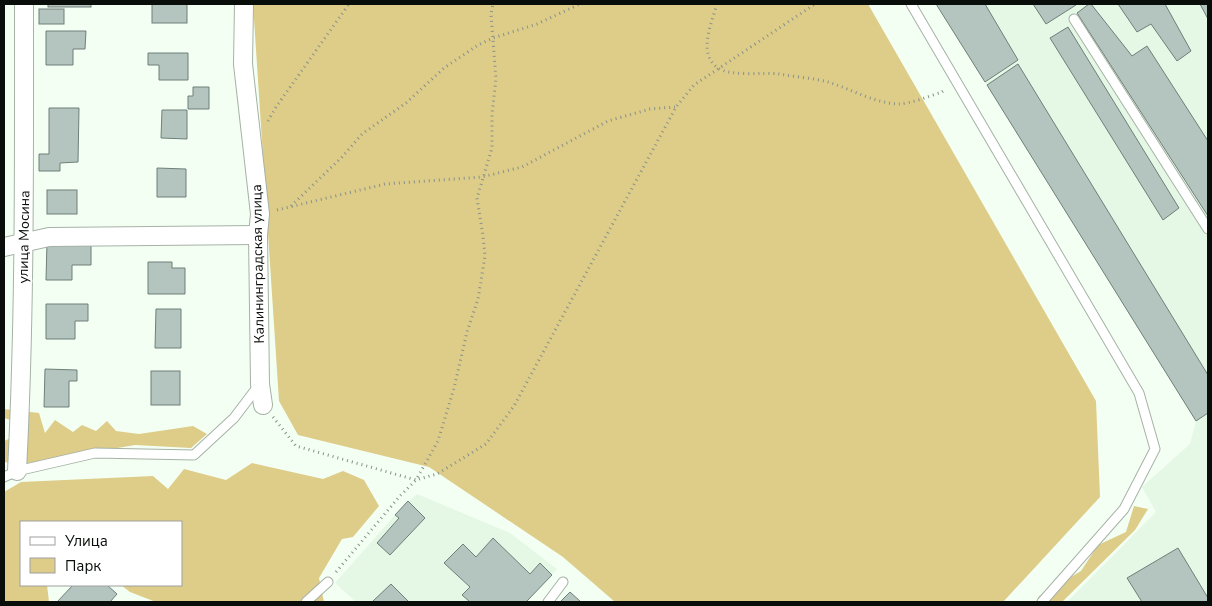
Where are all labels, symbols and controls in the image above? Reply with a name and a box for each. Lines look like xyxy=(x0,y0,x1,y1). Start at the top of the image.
street label: Калининградская улица xyxy=(247,184,269,344)
street label: улица Мосина xyxy=(14,190,34,284)
legend xyxy=(20,521,182,586)
text: Улица xyxy=(64,531,108,551)
text: Парк xyxy=(65,556,101,576)

